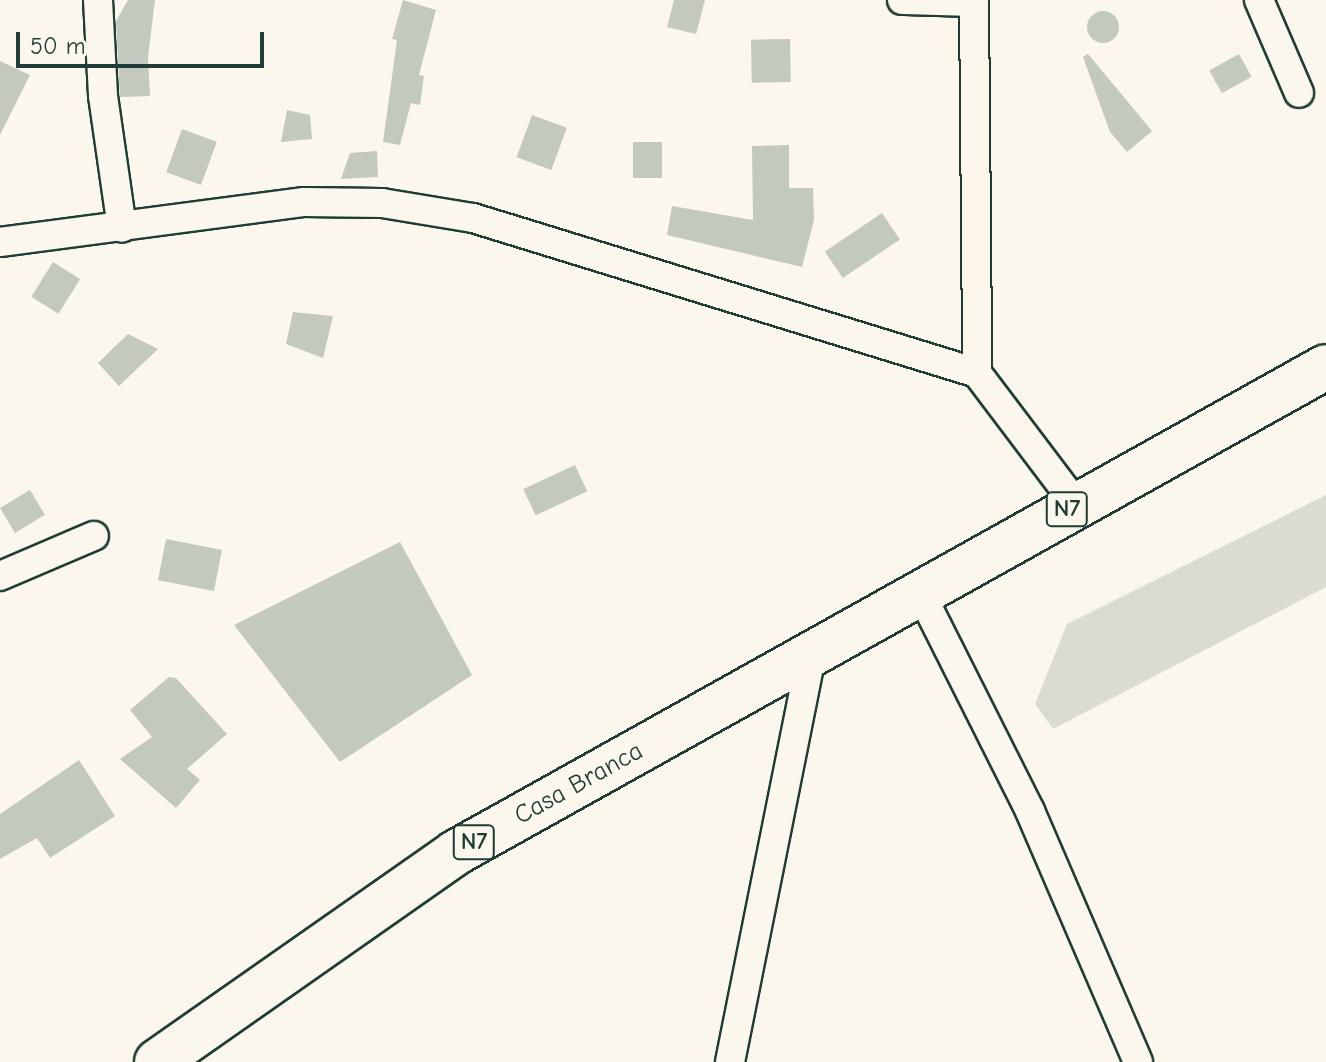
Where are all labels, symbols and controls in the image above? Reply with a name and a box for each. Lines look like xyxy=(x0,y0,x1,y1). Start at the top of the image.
scale bar xyxy=(20,16,268,66)
text: 50 m xyxy=(30,32,86,60)
road number: N7 xyxy=(1045,489,1089,529)
street label: Casa Branca xyxy=(509,736,649,832)
road number: N7 xyxy=(452,822,496,862)

